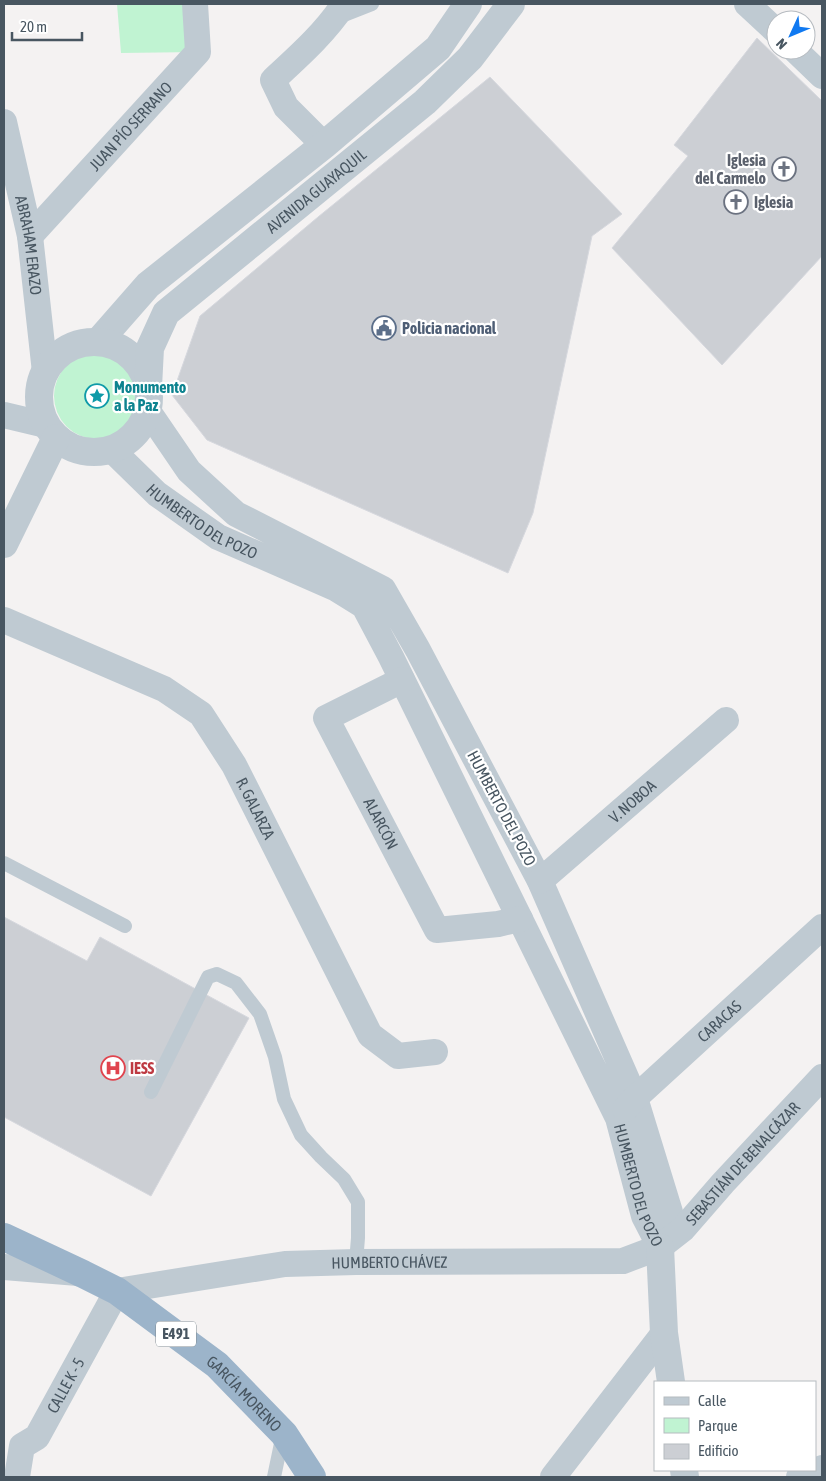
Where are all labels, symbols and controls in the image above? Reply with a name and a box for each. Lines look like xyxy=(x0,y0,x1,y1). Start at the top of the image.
scale bar xyxy=(12,10,82,42)
north arrow xyxy=(766,10,816,60)
text: 20 m xyxy=(20,18,47,35)
text: N xyxy=(773,36,790,53)
street label: JUAN PÍO SERRANO xyxy=(85,78,175,174)
street label: AVENIDA GUAYAQUIL xyxy=(263,144,370,237)
place label: Iglesia del Carmelo xyxy=(695,151,766,187)
church icon: Iglesia del Carmelo xyxy=(771,156,797,182)
church icon: Iglesia xyxy=(723,189,749,215)
place label: Iglesia xyxy=(754,193,793,211)
street label: ABRAHAM ERAZO xyxy=(12,194,45,296)
public building icon: Policia nacional xyxy=(371,315,397,341)
place label: Policia nacional xyxy=(402,319,497,337)
place label: Monumento a la Paz xyxy=(114,378,187,414)
place icon: Monumento a la Paz xyxy=(84,383,110,409)
street label: HUMBERTO DEL POZO xyxy=(143,480,260,562)
street label: HUMBERTO DEL POZO xyxy=(464,747,540,869)
street label: R. GALARZA xyxy=(233,774,279,842)
street label: V. NOBOA xyxy=(605,776,659,826)
street label: ALARCÓN xyxy=(360,795,402,852)
street label: CARACAS xyxy=(694,996,745,1045)
hospital icon: IESS xyxy=(100,1055,126,1081)
place label: IESS xyxy=(130,1059,155,1077)
street label: SEBASTIÁN DE BENALCÁZAR xyxy=(682,1098,803,1228)
street label: HUMBERTO DEL POZO xyxy=(611,1122,667,1249)
street label: HUMBERTO CHÁVEZ xyxy=(331,1253,448,1272)
road number: E491 xyxy=(156,1322,196,1346)
street label: GARCÍA MORENO xyxy=(203,1352,285,1435)
street label: CALLE K - 5 xyxy=(43,1354,88,1416)
legend xyxy=(654,1381,816,1471)
text: Calle xyxy=(698,1392,727,1409)
text: Parque xyxy=(698,1417,738,1434)
text: Edificio xyxy=(698,1442,739,1459)

